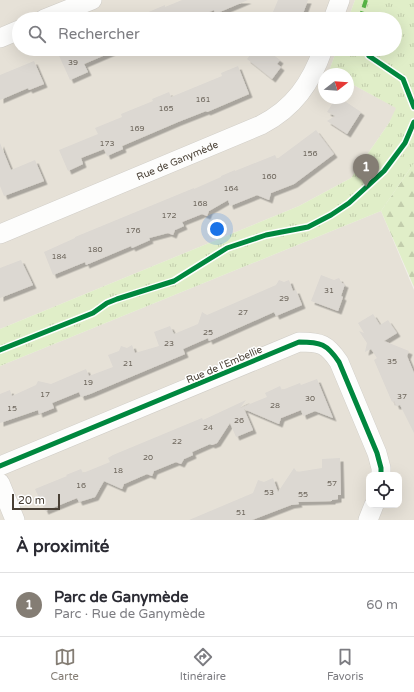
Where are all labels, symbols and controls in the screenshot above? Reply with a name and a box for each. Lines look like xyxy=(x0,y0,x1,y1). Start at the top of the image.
search box xyxy=(12,12,402,56)
icon: search xyxy=(26,23,48,45)
text: Rechercher xyxy=(58,25,140,43)
house number: 39 xyxy=(68,58,78,67)
north arrow xyxy=(318,68,354,104)
house number: 161 xyxy=(195,95,211,104)
house number: 165 xyxy=(158,104,174,113)
house number: 169 xyxy=(129,124,145,133)
street label: Rue de Ganymède xyxy=(135,138,221,183)
house number: 173 xyxy=(99,139,115,148)
house number: 156 xyxy=(302,149,318,158)
pin: 1 xyxy=(353,154,379,187)
house number: 160 xyxy=(261,172,277,181)
house number: 164 xyxy=(223,184,239,193)
house number: 168 xyxy=(192,199,208,208)
house number: 172 xyxy=(161,211,177,220)
your location xyxy=(207,219,227,239)
house number: 176 xyxy=(125,226,141,235)
house number: 180 xyxy=(87,245,103,254)
house number: 184 xyxy=(51,252,67,261)
house number: 31 xyxy=(324,286,334,295)
house number: 29 xyxy=(279,294,289,303)
house number: 27 xyxy=(238,308,248,317)
house number: 25 xyxy=(203,328,213,337)
house number: 23 xyxy=(164,339,174,348)
street label: Rue de l'Embellie xyxy=(185,343,264,386)
house number: 35 xyxy=(387,357,397,366)
house number: 21 xyxy=(123,359,133,368)
house number: 19 xyxy=(83,378,93,387)
house number: 17 xyxy=(40,390,50,399)
house number: 37 xyxy=(397,392,407,401)
house number: 30 xyxy=(305,394,315,403)
house number: 28 xyxy=(270,401,280,410)
house number: 15 xyxy=(7,404,17,413)
house number: 26 xyxy=(234,416,244,425)
house number: 24 xyxy=(203,423,213,432)
house number: 22 xyxy=(172,437,182,446)
house number: 20 xyxy=(143,453,153,462)
house number: 18 xyxy=(113,466,123,475)
map controls xyxy=(366,472,402,508)
button: locate xyxy=(366,472,402,508)
house number: 57 xyxy=(327,479,337,488)
house number: 16 xyxy=(76,481,86,490)
house number: 53 xyxy=(264,488,274,497)
house number: 55 xyxy=(298,490,308,499)
scale bar xyxy=(12,492,60,511)
text: 20 m xyxy=(18,494,45,507)
house number: 51 xyxy=(236,508,246,517)
text: À proximité xyxy=(16,536,109,557)
text: Parc de Ganymède xyxy=(54,588,188,606)
text: 1 xyxy=(25,597,33,613)
text: 60 m xyxy=(366,597,398,613)
text: Parc · Rue de Ganymède xyxy=(54,606,205,622)
tab: Carte xyxy=(50,646,79,683)
tab: Itinéraire xyxy=(180,646,226,683)
tab: Favoris xyxy=(327,646,364,683)

